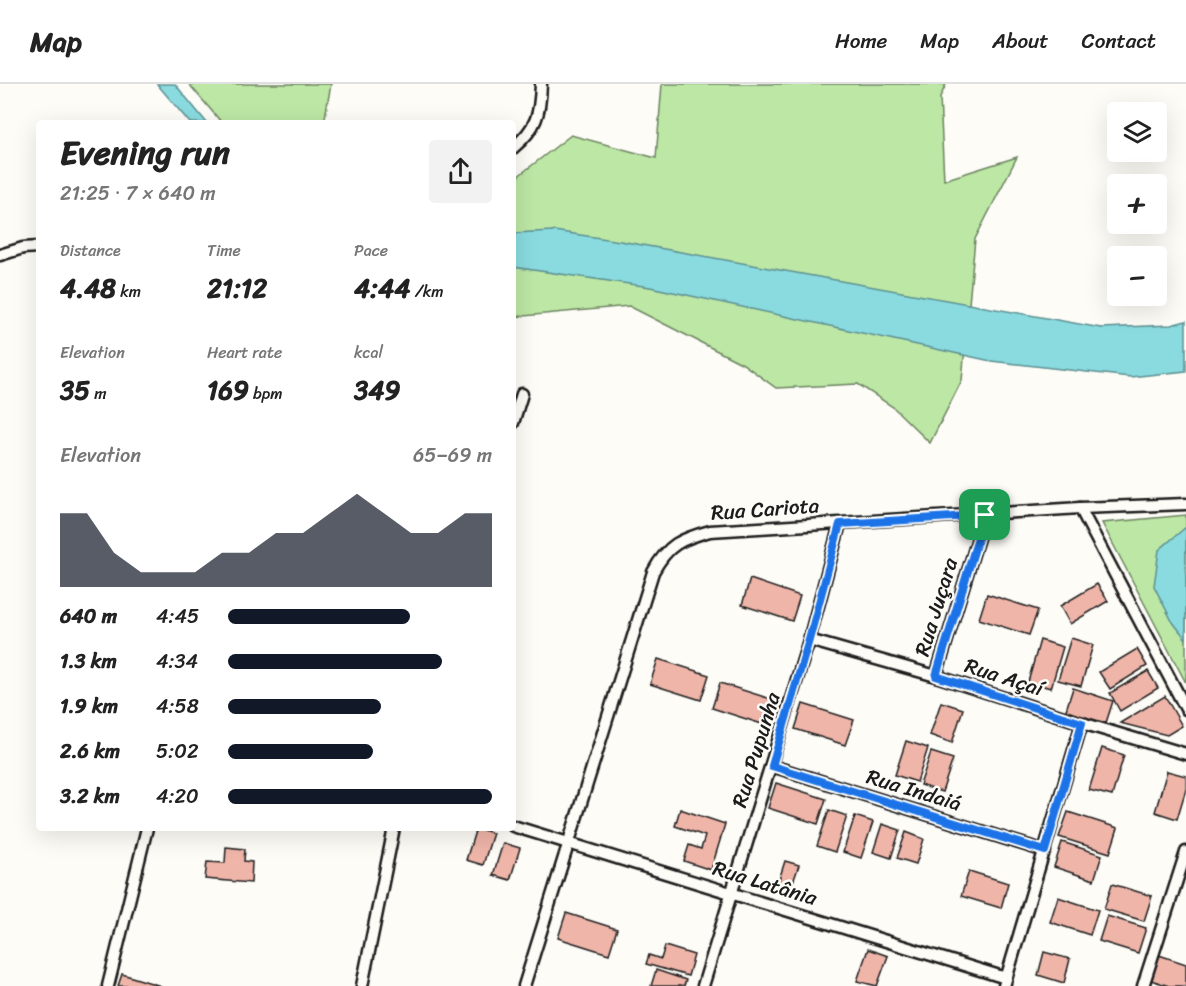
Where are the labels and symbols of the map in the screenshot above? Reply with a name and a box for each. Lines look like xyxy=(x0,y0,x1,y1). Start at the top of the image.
street label: Rua Cariota xyxy=(710,486,821,532)
pin xyxy=(959,489,1010,540)
street label: Rua Juçara xyxy=(903,553,969,661)
street label: Rua Açaí xyxy=(960,646,1050,708)
street label: Rua Pupunha xyxy=(720,687,792,812)
street label: Rua Indaiá xyxy=(862,758,967,823)
street label: Rua Latânia xyxy=(708,849,822,917)

